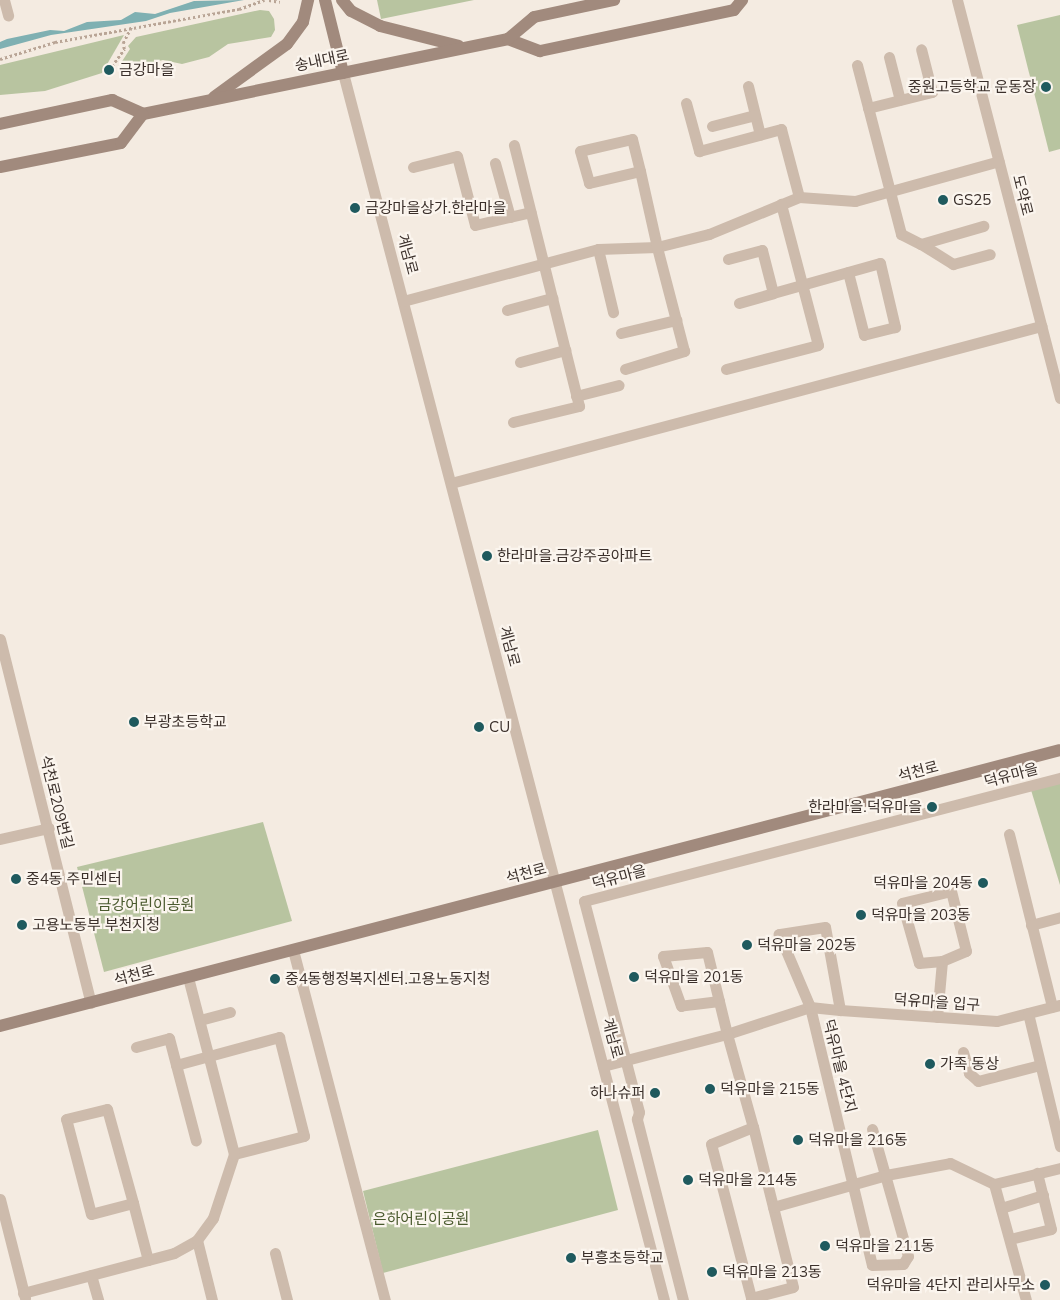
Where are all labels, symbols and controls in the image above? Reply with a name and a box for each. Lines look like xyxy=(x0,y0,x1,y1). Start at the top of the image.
street label: 송내대로 xyxy=(293,45,351,75)
place label: 금강마을 xyxy=(119,61,174,79)
marker: 금강마을 xyxy=(103,64,115,76)
place label: 중원고등학교 운동장 xyxy=(908,78,1036,96)
marker: 중원고등학교 운동장 xyxy=(1040,81,1052,93)
street label: 도약로 xyxy=(1009,173,1037,217)
place label: GS25 xyxy=(953,191,991,209)
marker: GS25 xyxy=(937,194,949,206)
place label: 금강마을상가.한라마을 xyxy=(365,199,506,217)
marker: 금강마을상가.한라마을 xyxy=(349,202,361,214)
street label: 계남로 xyxy=(394,232,422,276)
place label: 한라마을.금강주공아파트 xyxy=(497,547,652,565)
marker: 한라마을.금강주공아파트 xyxy=(481,550,493,562)
street label: 계남로 xyxy=(496,624,524,668)
place label: 부광초등학교 xyxy=(144,713,227,731)
marker: 부광초등학교 xyxy=(128,716,140,728)
place label: CU xyxy=(489,718,510,736)
marker: CU xyxy=(473,721,485,733)
street label: 석천로209번길 xyxy=(37,753,77,851)
street label: 석천로 xyxy=(896,757,940,785)
street label: 덕유마을 xyxy=(982,759,1040,791)
place label: 한라마을.덕유마을 xyxy=(808,798,922,816)
marker: 한라마을.덕유마을 xyxy=(926,801,938,813)
street label: 석천로 xyxy=(504,859,548,887)
street label: 덕유마을 xyxy=(590,861,648,893)
place label: 중4동 주민센터 xyxy=(26,870,122,888)
marker: 중4동 주민센터 xyxy=(10,873,22,885)
place label: 덕유마을 204동 xyxy=(873,874,973,892)
marker: 덕유마을 204동 xyxy=(977,877,989,889)
park label: 금강어린이공원 xyxy=(98,896,194,914)
place label: 덕유마을 203동 xyxy=(871,906,971,924)
marker: 덕유마을 203동 xyxy=(855,909,867,921)
place label: 고용노동부 부천지청 xyxy=(32,916,160,934)
marker: 고용노동부 부천지청 xyxy=(16,919,28,931)
place label: 덕유마을 202동 xyxy=(757,936,857,954)
marker: 덕유마을 202동 xyxy=(741,939,753,951)
street label: 석천로 xyxy=(112,961,156,989)
place label: 덕유마을 201동 xyxy=(644,968,744,986)
place label: 중4동행정복지센터.고용노동지청 xyxy=(285,970,491,988)
marker: 덕유마을 201동 xyxy=(628,971,640,983)
marker: 중4동행정복지센터.고용노동지청 xyxy=(269,973,281,985)
street label: 덕유마을 입구 xyxy=(893,990,981,1014)
street label: 계남로 xyxy=(599,1016,627,1060)
street label: 덕유마을 4단지 xyxy=(820,1017,860,1115)
place label: 가족 동상 xyxy=(940,1055,999,1073)
marker: 가족 동상 xyxy=(924,1058,936,1070)
place label: 덕유마을 215동 xyxy=(720,1080,820,1098)
marker: 덕유마을 215동 xyxy=(704,1083,716,1095)
place label: 하나슈퍼 xyxy=(590,1084,645,1102)
marker: 하나슈퍼 xyxy=(649,1087,661,1099)
place label: 덕유마을 216동 xyxy=(808,1131,908,1149)
marker: 덕유마을 216동 xyxy=(792,1134,804,1146)
place label: 덕유마을 214동 xyxy=(698,1171,798,1189)
marker: 덕유마을 214동 xyxy=(682,1174,694,1186)
park label: 은하어린이공원 xyxy=(373,1210,469,1228)
place label: 덕유마을 211동 xyxy=(835,1237,935,1255)
marker: 덕유마을 211동 xyxy=(819,1240,831,1252)
place label: 부흥초등학교 xyxy=(581,1249,664,1267)
marker: 부흥초등학교 xyxy=(565,1252,577,1264)
place label: 덕유마을 213동 xyxy=(722,1263,822,1281)
marker: 덕유마을 213동 xyxy=(706,1266,718,1278)
place label: 덕유마을 4단지 관리사무소 xyxy=(866,1276,1035,1294)
marker: 덕유마을 4단지 관리사무소 xyxy=(1039,1279,1051,1291)

